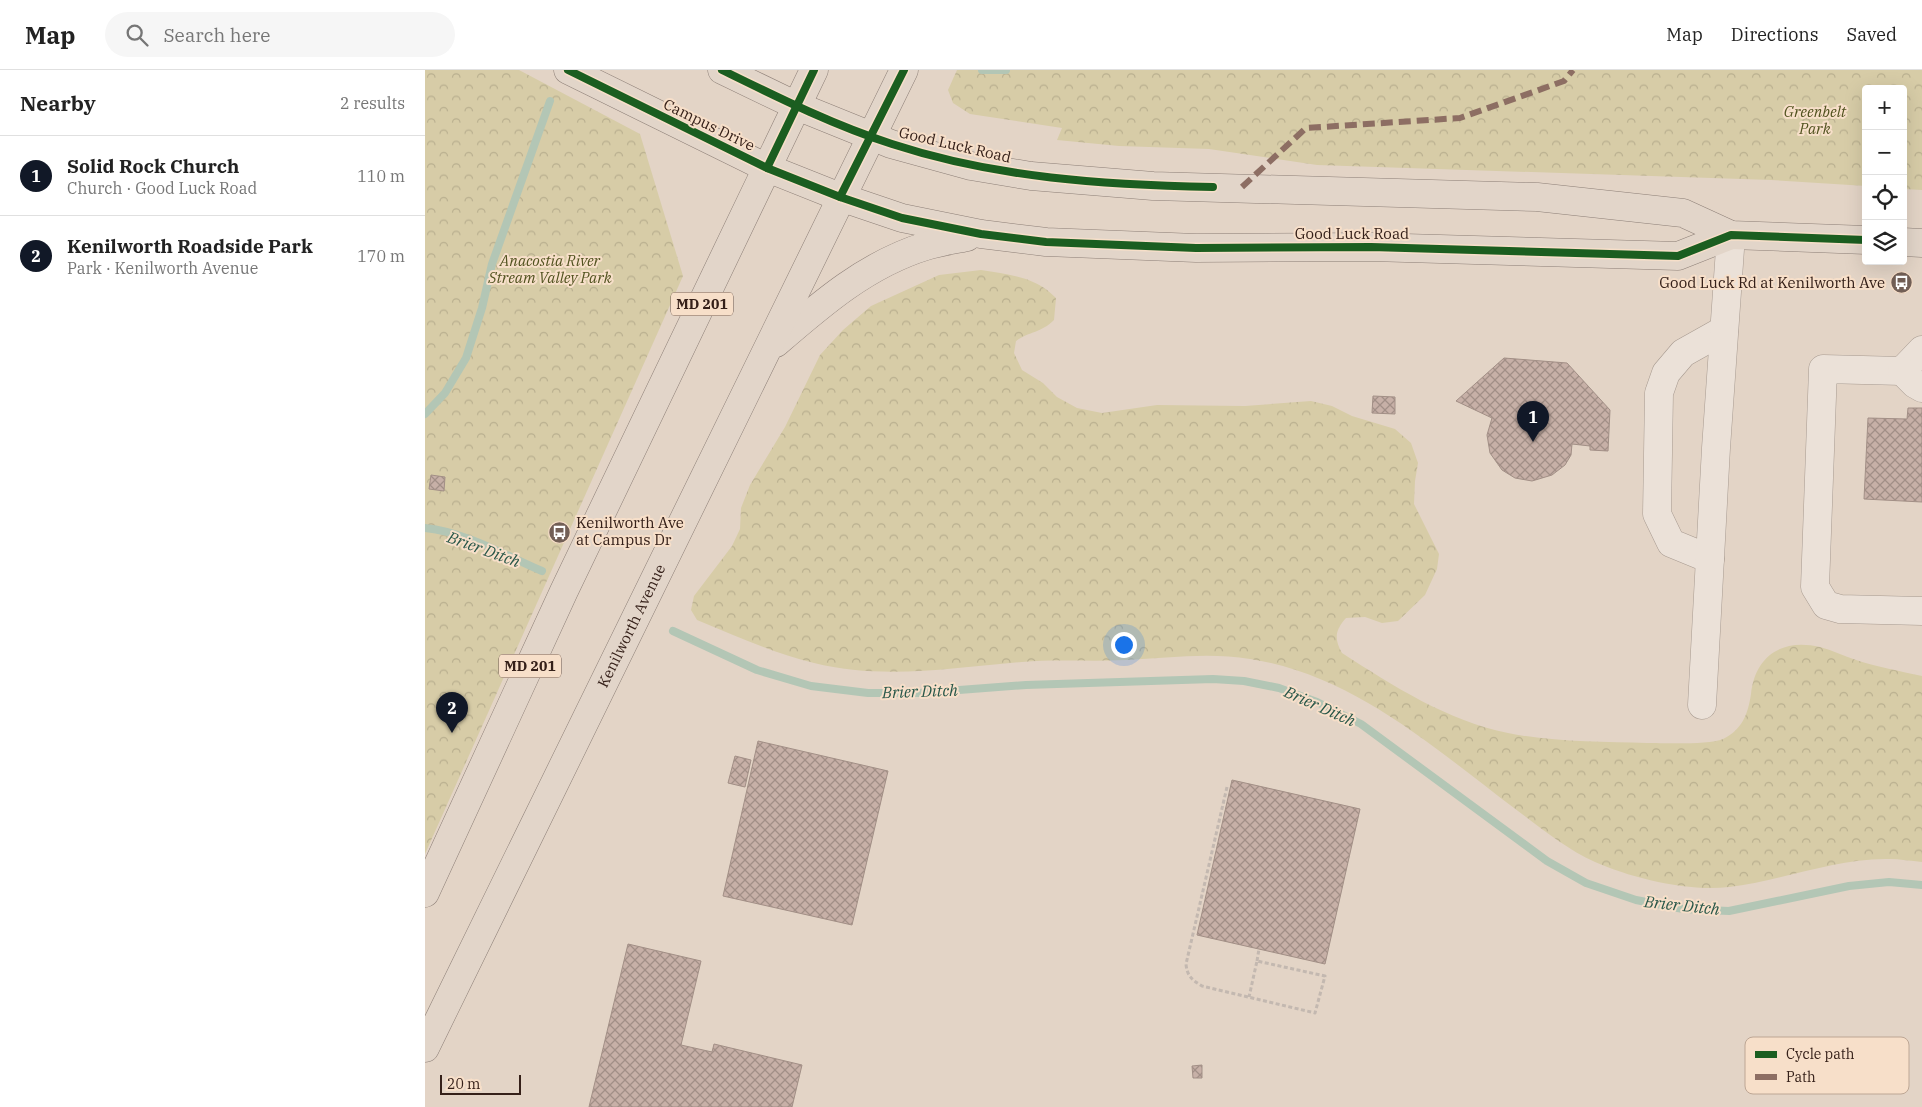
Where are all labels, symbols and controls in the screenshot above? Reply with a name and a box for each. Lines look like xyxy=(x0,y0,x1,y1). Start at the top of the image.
search box xyxy=(105,12,455,57)
text: Map xyxy=(25,19,75,51)
icon: search xyxy=(123,21,151,49)
text: Search here xyxy=(163,23,270,47)
text: Map xyxy=(1666,23,1703,46)
text: Directions xyxy=(1731,23,1819,46)
text: Saved xyxy=(1847,23,1897,46)
map controls xyxy=(1862,85,1907,265)
button: + xyxy=(1862,85,1907,130)
text: Nearby xyxy=(20,89,96,117)
text: 2 results xyxy=(340,93,405,113)
street label: Campus Drive xyxy=(660,94,758,155)
park label: Greenbelt Park xyxy=(1784,102,1847,138)
street label: Good Luck Road xyxy=(897,122,1013,167)
button: − xyxy=(1862,130,1907,175)
text: Solid Rock Church xyxy=(67,154,239,178)
text: 1 xyxy=(31,166,41,186)
text: 110 m xyxy=(357,166,405,186)
button: locate xyxy=(1862,175,1907,220)
text: Church · Good Luck Road xyxy=(67,178,257,198)
button: layers xyxy=(1862,220,1907,265)
street label: Good Luck Road xyxy=(1295,224,1409,243)
text: Kenilworth Roadside Park xyxy=(67,234,313,258)
text: 2 xyxy=(31,246,41,266)
text: 170 m xyxy=(357,246,405,266)
park label: Anacostia River Stream Valley Park xyxy=(487,251,612,287)
text: Park · Kenilworth Avenue xyxy=(67,258,258,278)
bus stop icon: Good Luck Rd at Kenilworth Ave xyxy=(1889,271,1913,295)
place label: Good Luck Rd at Kenilworth Ave xyxy=(1659,273,1885,292)
road number: MD 201 xyxy=(671,292,733,315)
pin: 1 xyxy=(1517,401,1549,442)
place label: Kenilworth Ave at Campus Dr xyxy=(576,513,684,549)
bus stop icon: Kenilworth Ave at Campus Dr xyxy=(548,520,572,544)
water label: Brier Ditch xyxy=(444,526,523,571)
street label: Kenilworth Avenue xyxy=(593,561,669,690)
your location xyxy=(1111,632,1137,658)
road number: MD 201 xyxy=(499,654,561,678)
water label: Brier Ditch xyxy=(881,680,958,702)
water label: Brier Ditch xyxy=(1280,681,1359,731)
pin: 2 xyxy=(436,692,468,733)
water label: Brier Ditch xyxy=(1642,891,1721,919)
legend xyxy=(1745,1037,1909,1094)
text: Cycle path xyxy=(1786,1045,1855,1063)
text: Path xyxy=(1786,1068,1816,1086)
scale bar xyxy=(440,1072,521,1095)
text: 20 m xyxy=(447,1075,480,1093)

